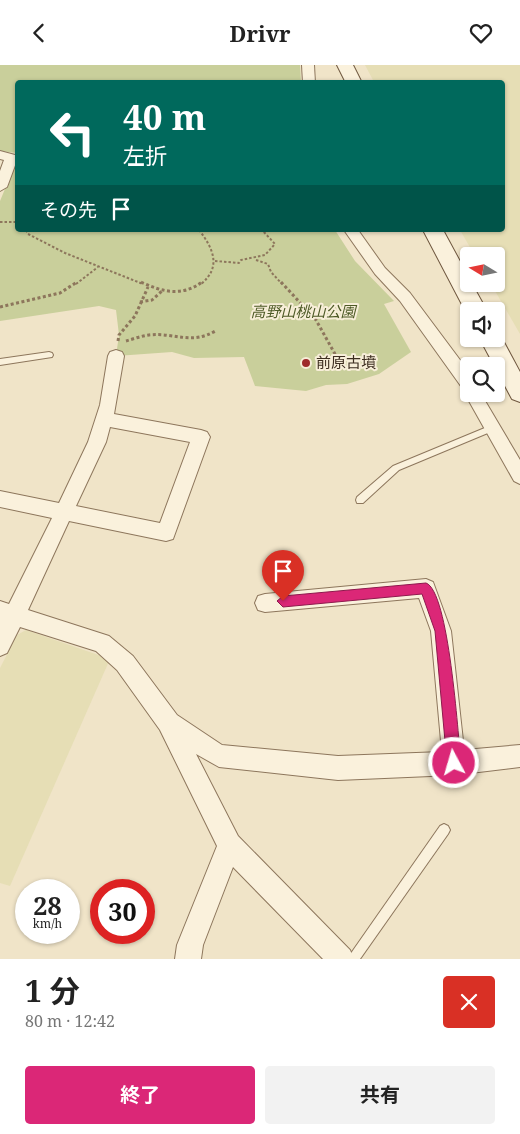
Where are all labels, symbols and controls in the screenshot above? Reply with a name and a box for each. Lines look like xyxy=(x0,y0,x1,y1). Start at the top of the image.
text: Drivr xyxy=(230,18,290,48)
icon: back xyxy=(25,19,53,47)
icon: heart xyxy=(467,19,495,47)
text: 40 m xyxy=(123,93,206,140)
icon: left xyxy=(40,100,105,165)
text: 左折 xyxy=(123,140,167,170)
icon: arrive xyxy=(107,195,135,223)
text: その先 xyxy=(40,197,97,223)
north arrow xyxy=(460,247,505,293)
map controls xyxy=(460,247,505,402)
park label: 高野山桃山公園 xyxy=(250,301,357,321)
button: sound xyxy=(460,302,505,347)
place label: 前原古墳 xyxy=(316,352,376,372)
marker: 前原古墳 xyxy=(300,357,312,369)
button: search xyxy=(460,357,505,402)
pin xyxy=(262,550,304,601)
icon: arrive xyxy=(269,557,297,585)
position arrow xyxy=(427,736,479,788)
speed limit sign: 30 xyxy=(90,879,155,944)
text: 28 xyxy=(33,888,62,922)
text: km/h xyxy=(33,915,62,932)
text: 1 分 xyxy=(25,970,80,1011)
button: close xyxy=(443,976,495,1028)
text: 80 m · 12:42 xyxy=(25,1010,115,1032)
button: 終了 xyxy=(25,1066,255,1124)
button: 共有 xyxy=(265,1066,495,1124)

